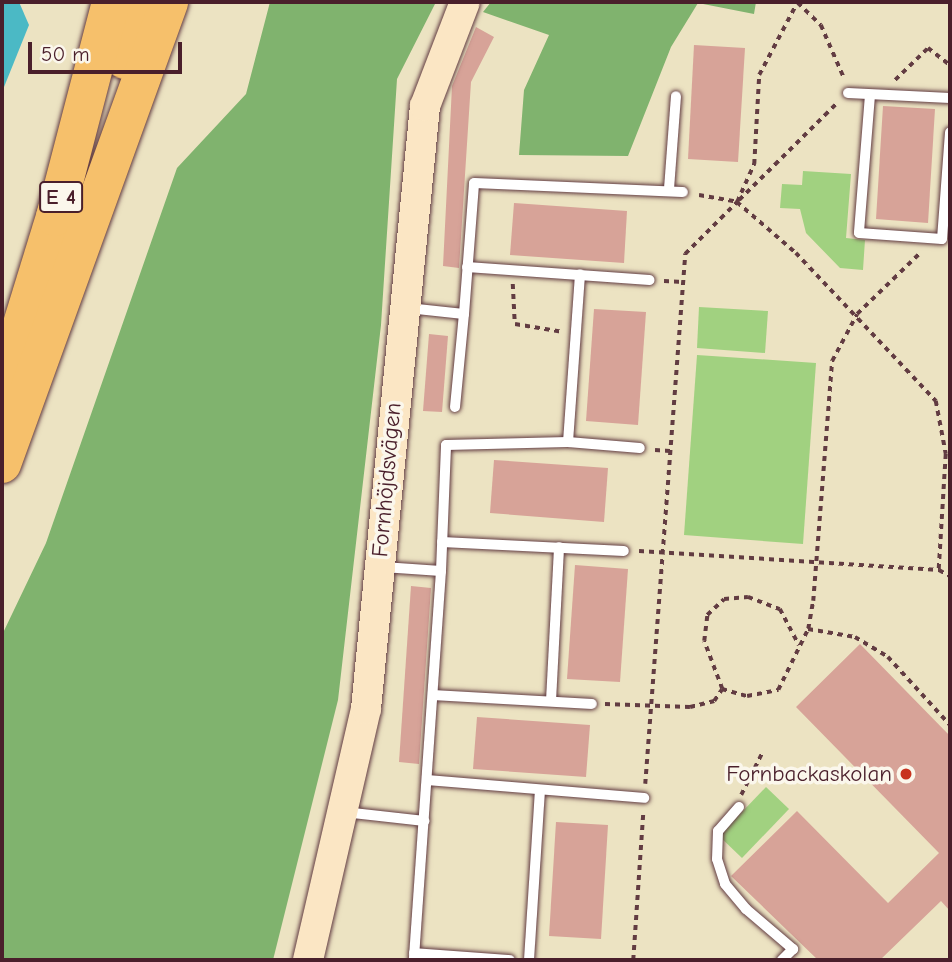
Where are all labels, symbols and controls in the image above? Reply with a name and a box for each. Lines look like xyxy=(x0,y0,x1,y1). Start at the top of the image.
scale bar xyxy=(32,28,186,72)
text: 50 m xyxy=(41,42,90,66)
road number: E 4 xyxy=(38,180,84,214)
street label: Fornhöjdsvägen xyxy=(366,402,408,558)
place label: Fornbackaskolan xyxy=(726,760,892,788)
marker: Fornbackaskolan xyxy=(898,766,914,782)

